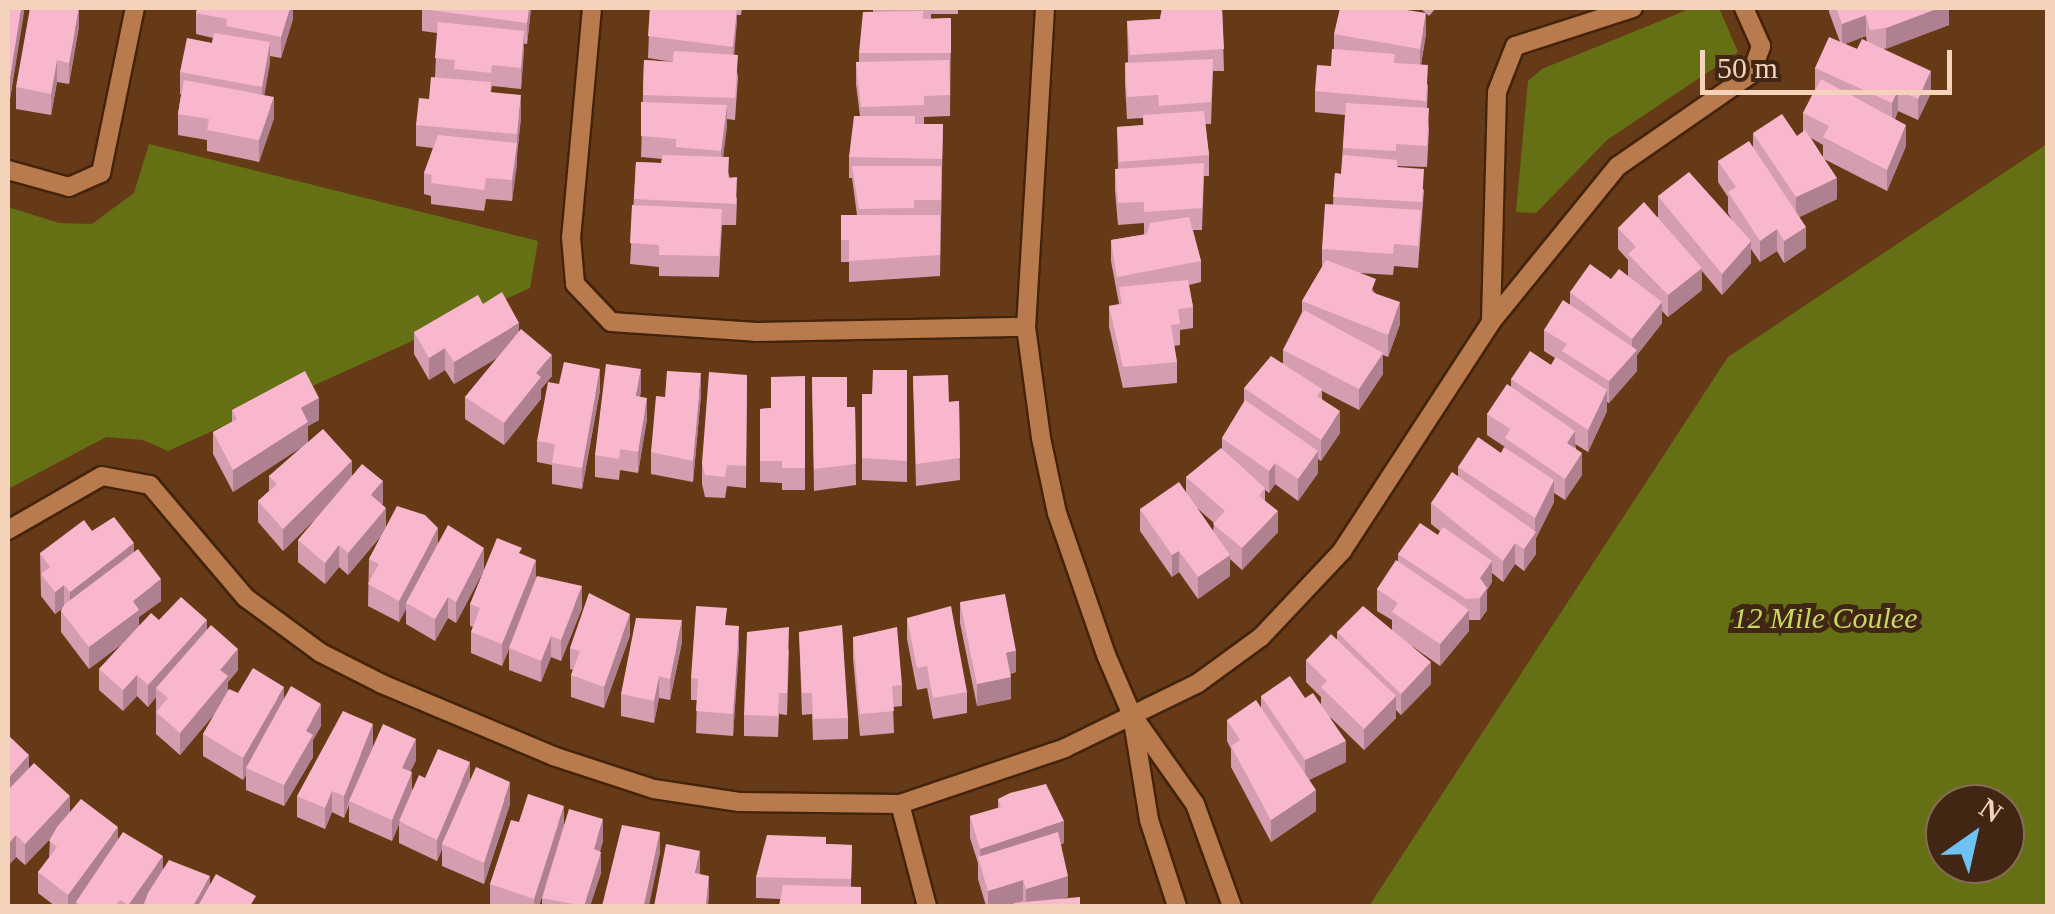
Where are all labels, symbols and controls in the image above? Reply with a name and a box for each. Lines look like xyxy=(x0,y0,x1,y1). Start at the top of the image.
scale bar xyxy=(1705,30,1958,92)
text: 50 m xyxy=(1717,51,1778,84)
park label: 12 Mile Coulee xyxy=(1733,600,1917,636)
north arrow xyxy=(1925,784,2025,884)
text: N xyxy=(1974,792,2008,829)

